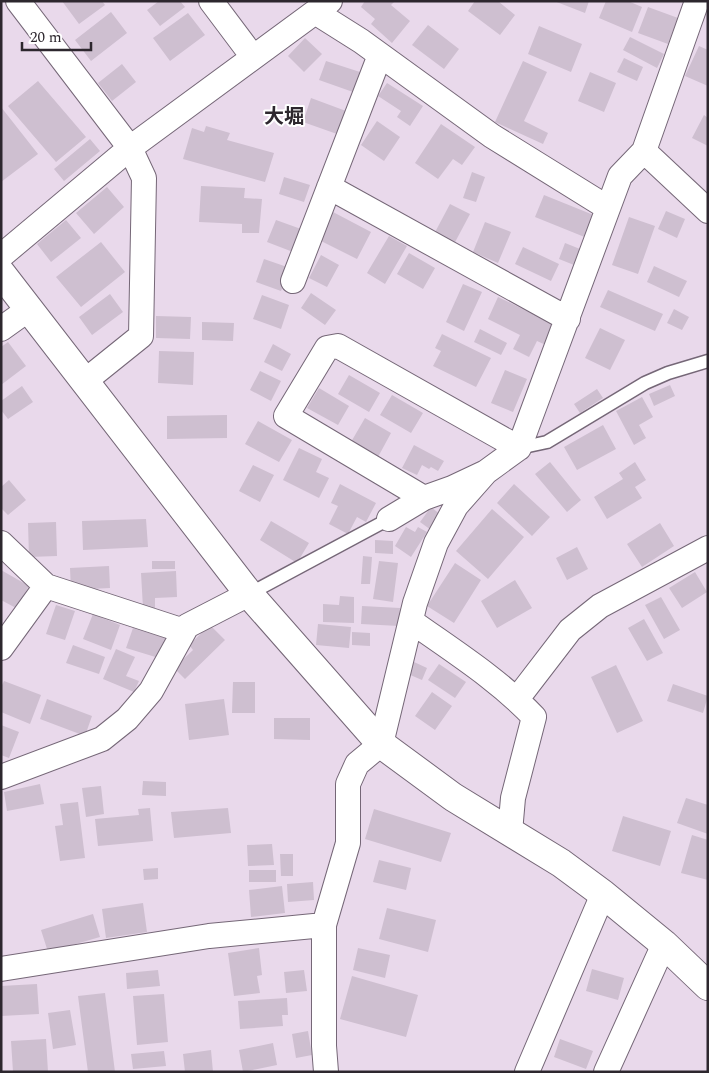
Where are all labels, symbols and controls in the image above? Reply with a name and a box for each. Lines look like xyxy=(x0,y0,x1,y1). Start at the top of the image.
scale bar xyxy=(22,20,91,52)
text: 20 m xyxy=(30,26,62,49)
district label: 大堀 xyxy=(264,102,304,132)

